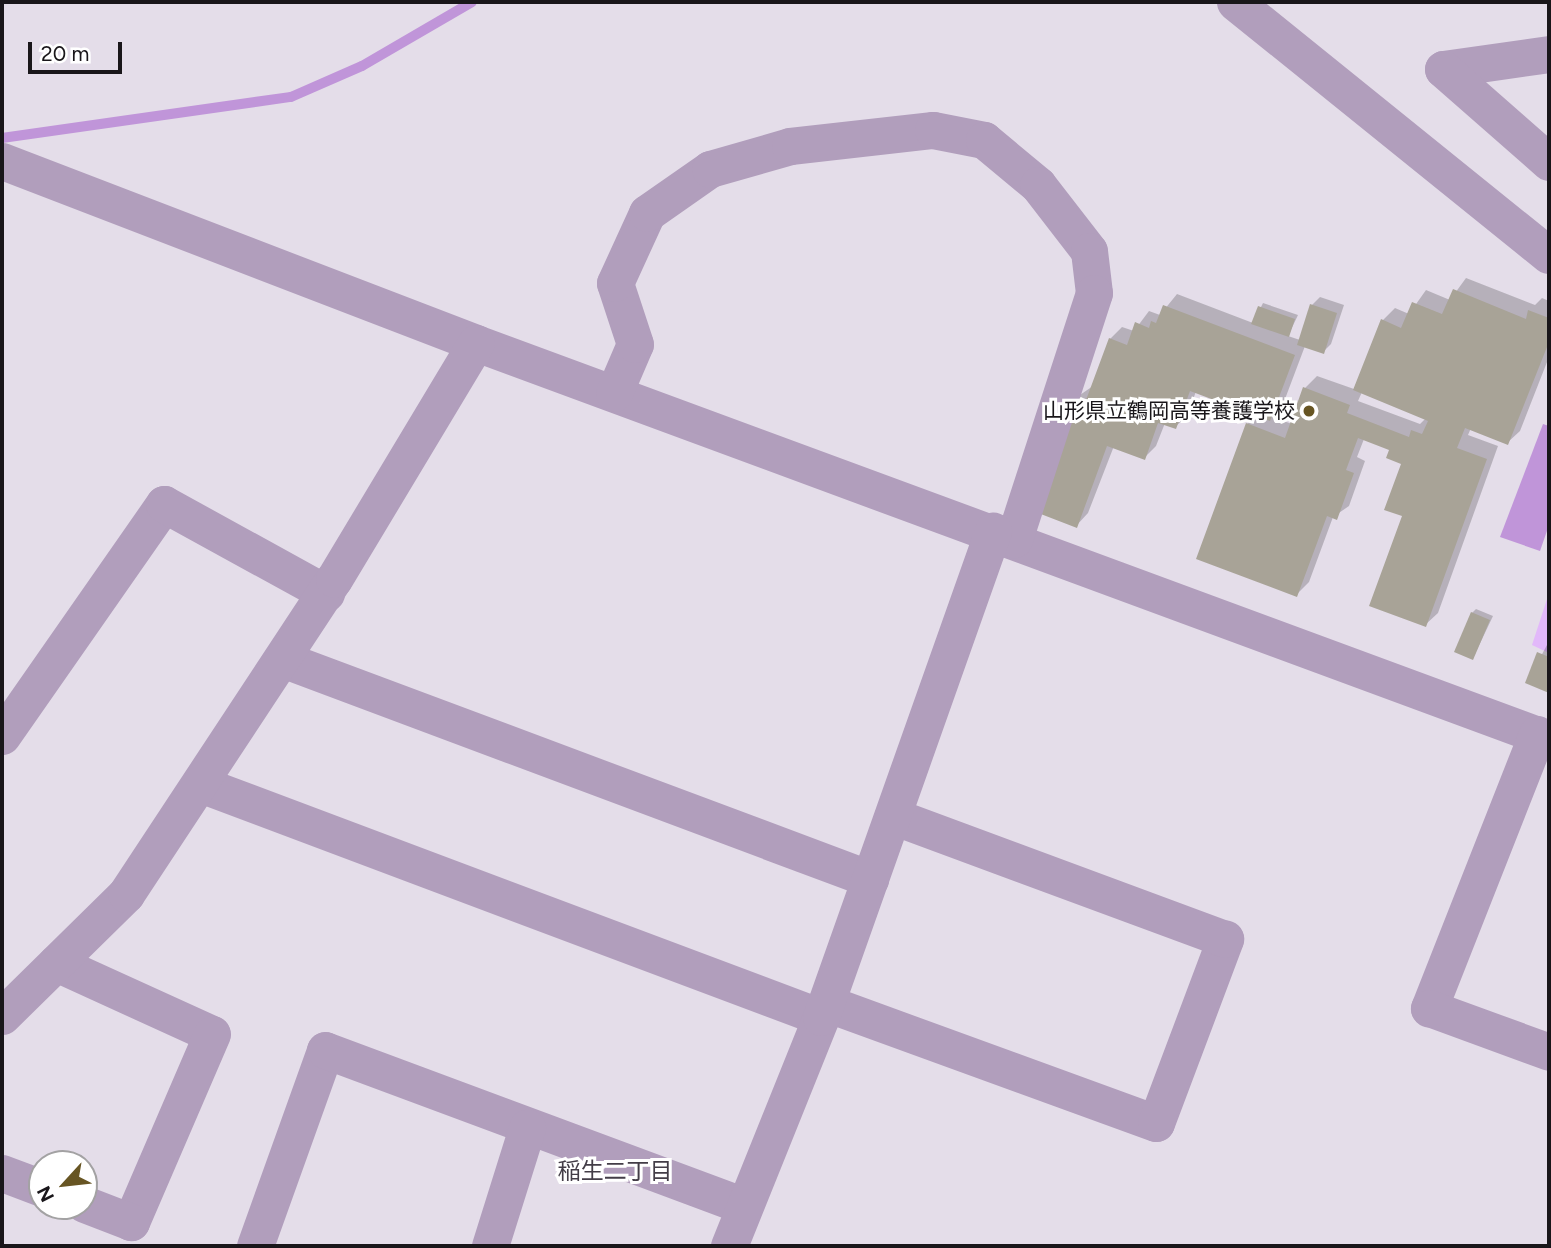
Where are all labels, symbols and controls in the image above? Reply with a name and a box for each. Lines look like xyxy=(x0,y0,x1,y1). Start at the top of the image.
scale bar xyxy=(32,28,126,72)
text: 20 m xyxy=(41,41,89,66)
place label: 山形県立鶴岡高等養護学校 xyxy=(1043,398,1295,424)
marker: 山形県立鶴岡高等養護学校 xyxy=(1301,403,1317,419)
north arrow xyxy=(28,1150,98,1220)
district label: 稲生二丁目 xyxy=(558,1157,672,1185)
text: N xyxy=(32,1182,59,1206)

